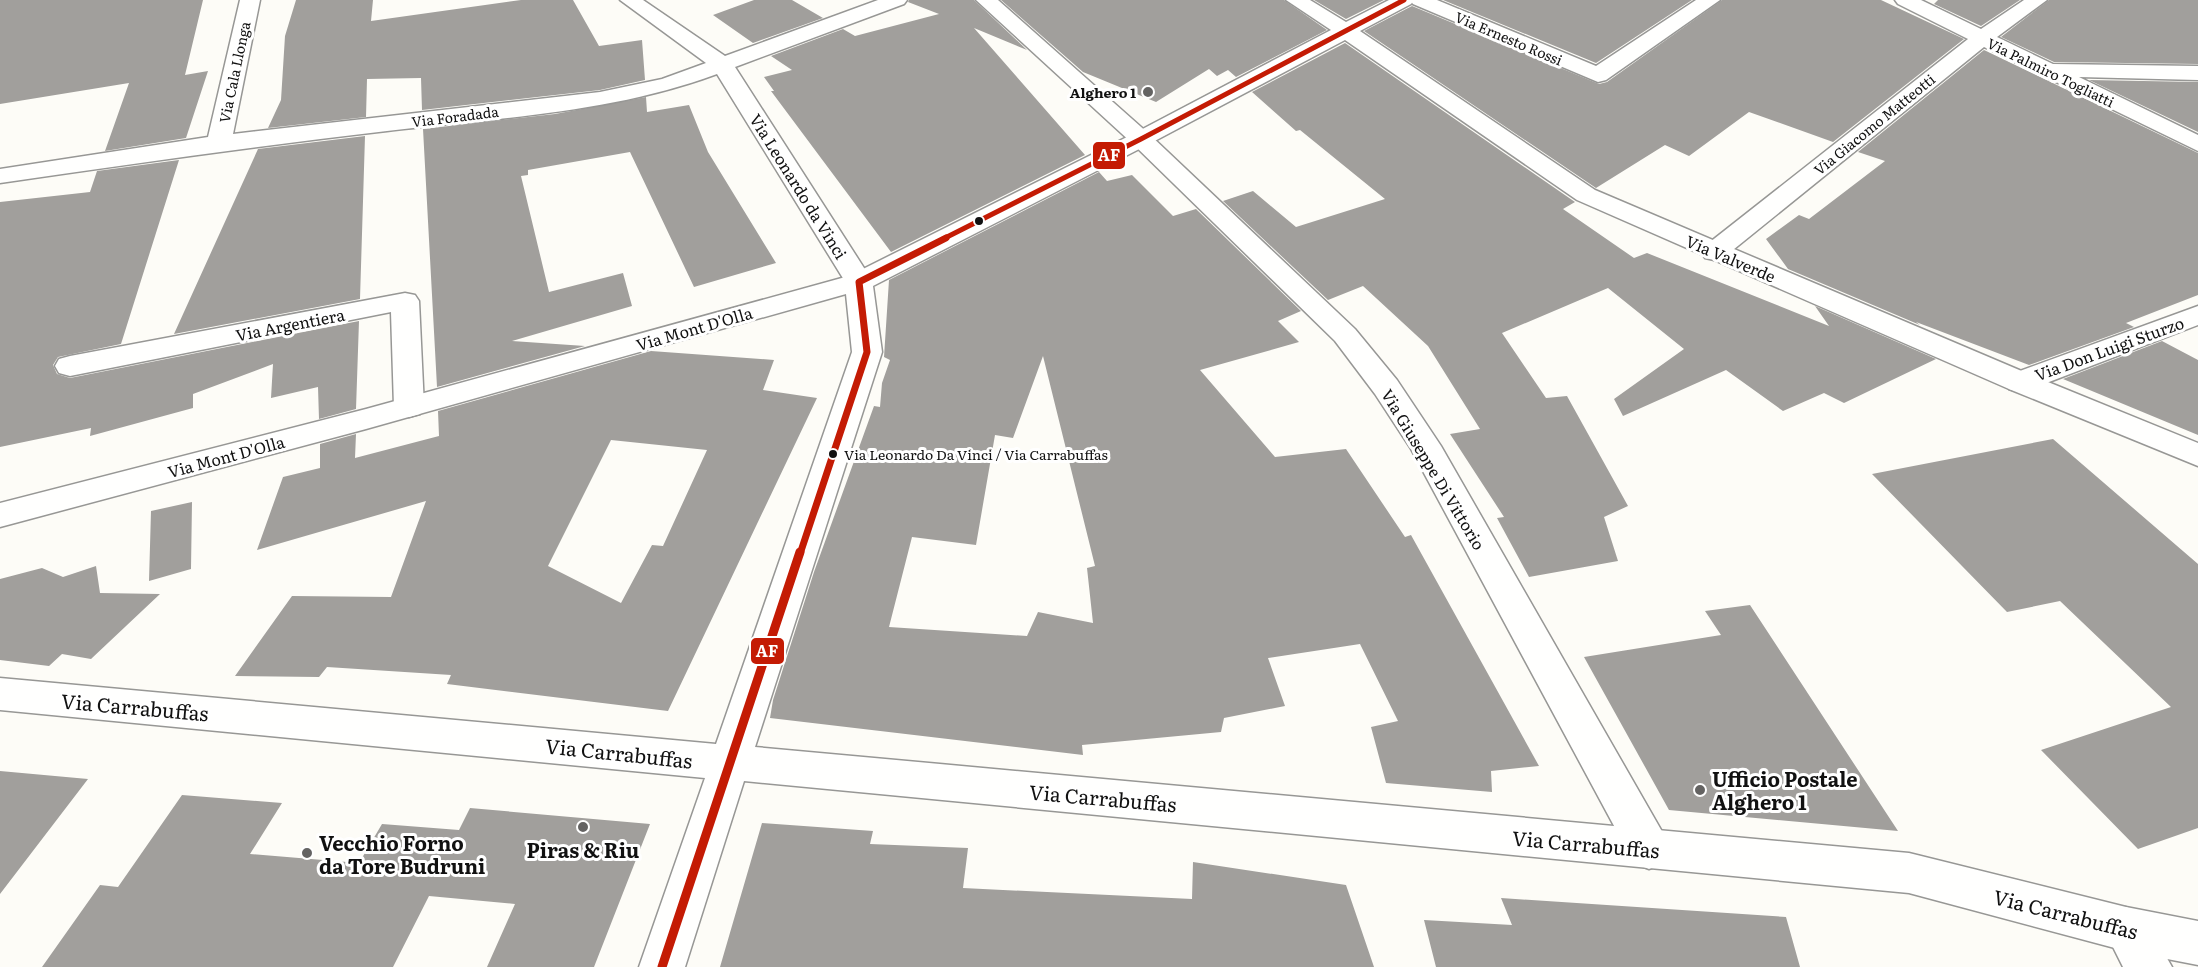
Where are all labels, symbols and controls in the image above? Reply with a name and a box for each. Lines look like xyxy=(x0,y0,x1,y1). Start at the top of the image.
street label: Via Ernesto Rossi xyxy=(1452,6,1566,70)
street label: Via Cala Llonga xyxy=(213,19,255,125)
street label: Via Palmiro Togliatti xyxy=(1984,33,2118,112)
street label: Via Giacomo Matteotti xyxy=(1809,69,1939,179)
place label: Alghero 1 xyxy=(1070,82,1136,102)
marker: Alghero 1 xyxy=(1141,85,1155,99)
street label: Via Foradada xyxy=(410,101,500,131)
street label: Via Leonardo da Vinci xyxy=(744,109,854,263)
line badge: AF xyxy=(1092,141,1126,170)
text: AF xyxy=(1098,142,1120,166)
unlabelled marker xyxy=(973,215,985,227)
street label: Via Valverde xyxy=(1682,228,1780,288)
street label: Via Mont D'Olla xyxy=(633,300,755,356)
street label: Via Argentiera xyxy=(233,302,347,346)
street label: Via Don Luigi Sturzo xyxy=(2031,310,2187,386)
street label: Via Giuseppe Di Vittorio xyxy=(1376,384,1492,554)
street label: Via Mont D'Olla xyxy=(165,429,287,483)
place label: Via Leonardo Da Vinci / Via Carrabuffas xyxy=(844,444,1108,464)
marker: Via Leonardo Da Vinci / Via Carrabuffas xyxy=(827,448,839,460)
line badge: AF xyxy=(750,637,785,665)
text: AF xyxy=(756,638,778,662)
street label: Via Carrabuffas xyxy=(60,685,210,727)
street label: Via Carrabuffas xyxy=(544,729,694,775)
place label: Ufficio Postale Alghero 1 xyxy=(1712,763,1858,816)
street label: Via Carrabuffas xyxy=(1028,776,1178,818)
marker: Ufficio Postale Alghero 1 xyxy=(1693,783,1707,797)
marker: Piras & Riu xyxy=(576,820,590,834)
street label: Via Carrabuffas xyxy=(1511,822,1661,864)
place label: Vecchio Forno da Tore Budruni xyxy=(319,827,485,880)
place label: Piras & Riu xyxy=(527,834,639,864)
marker: Vecchio Forno da Tore Budruni xyxy=(300,846,314,860)
street label: Via Carrabuffas xyxy=(1991,881,2141,945)

